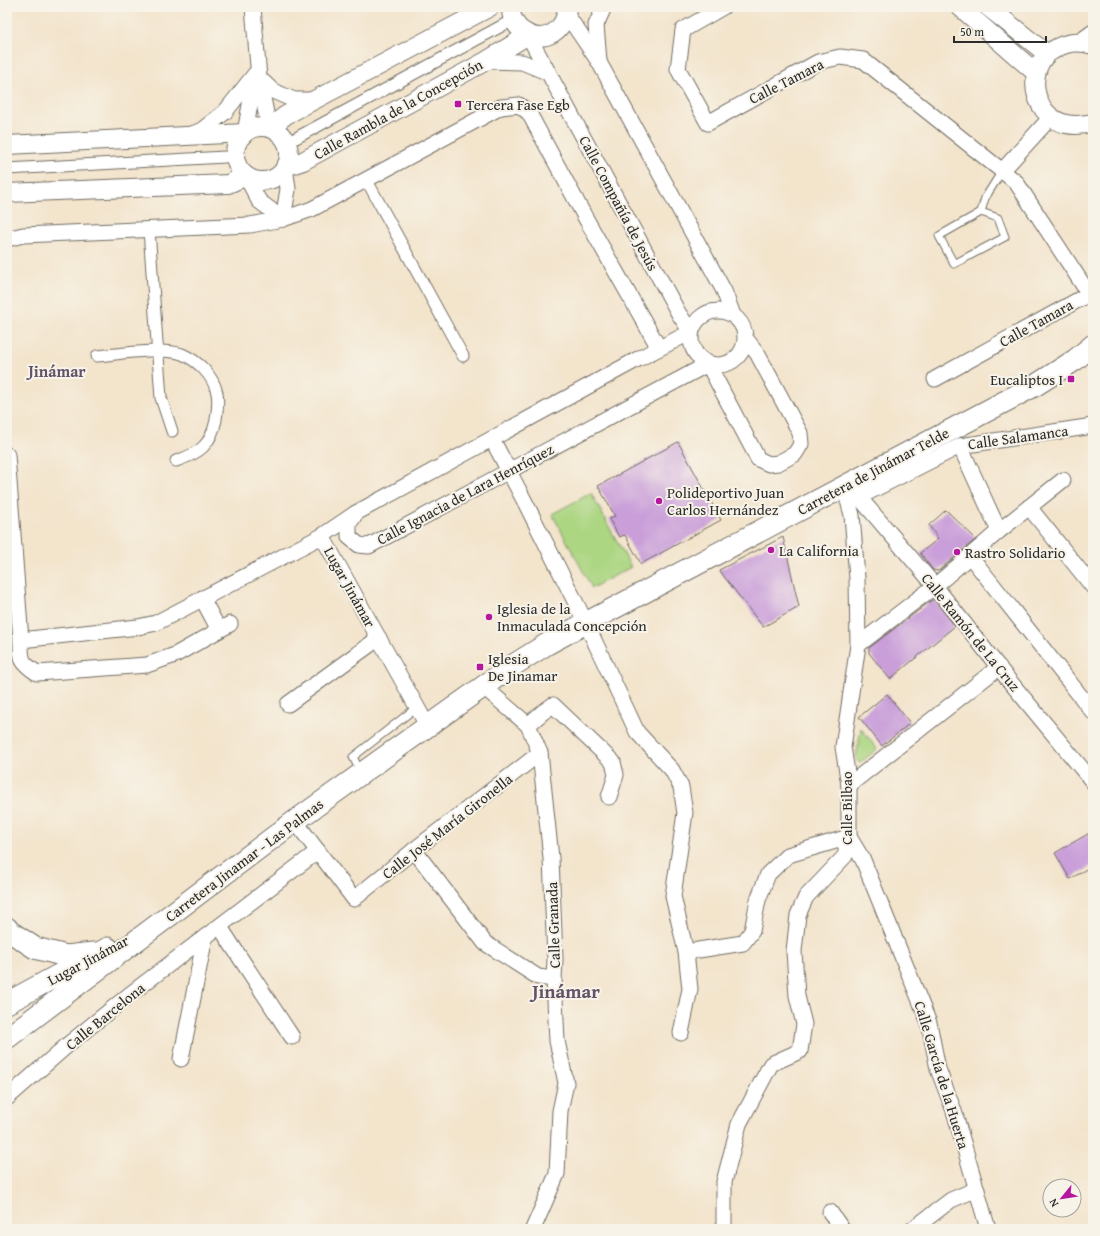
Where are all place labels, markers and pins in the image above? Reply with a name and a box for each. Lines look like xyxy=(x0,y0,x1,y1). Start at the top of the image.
place label: Tercera Fase Egb xyxy=(466,94,570,115)
marker: Tercera Fase Egb xyxy=(453,99,463,109)
place label: Eucaliptos I xyxy=(990,369,1063,390)
marker: Eucaliptos I xyxy=(1066,374,1076,384)
place label: Polideportivo Juan Carlos Hernández xyxy=(667,482,785,520)
marker: Polideportivo Juan Carlos Hernández xyxy=(654,496,664,506)
place label: La California xyxy=(779,540,859,561)
place label: Rastro Solidario xyxy=(965,542,1066,563)
marker: La California xyxy=(766,545,776,555)
marker: Rastro Solidario xyxy=(952,547,962,557)
place label: Iglesia de la Inmaculada Concepción xyxy=(497,598,647,636)
marker: Iglesia de la Inmaculada Concepción xyxy=(484,612,494,622)
place label: Iglesia De Jinamar xyxy=(488,648,557,686)
marker: Iglesia De Jinamar xyxy=(475,662,485,672)

